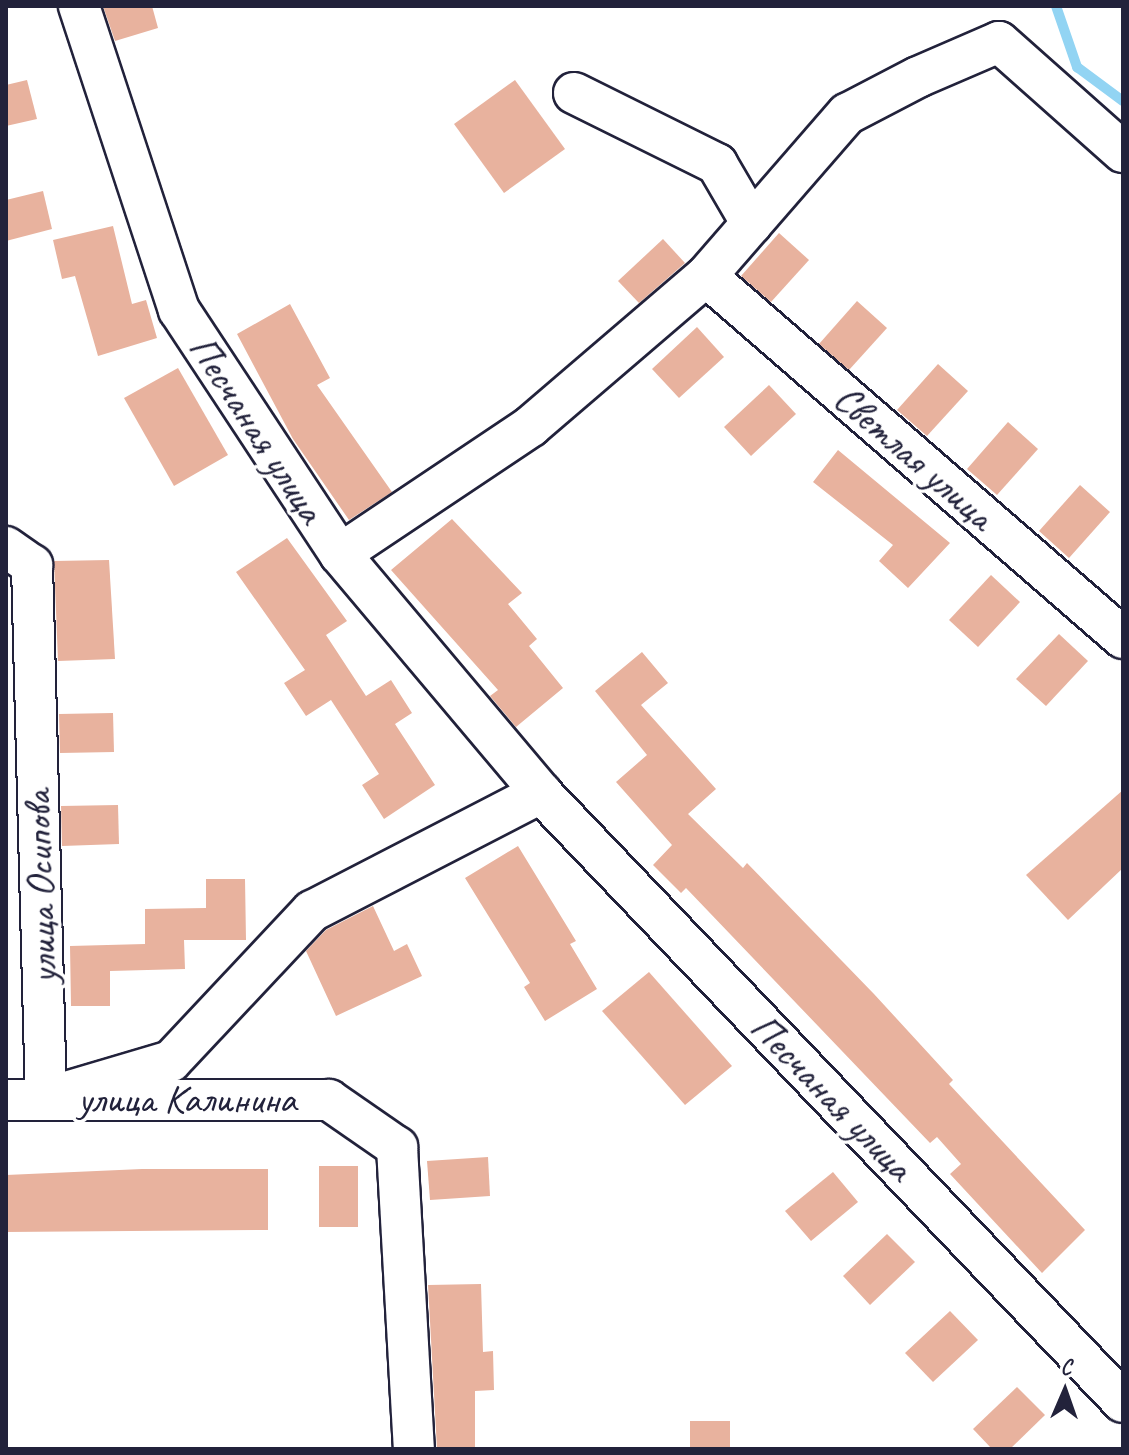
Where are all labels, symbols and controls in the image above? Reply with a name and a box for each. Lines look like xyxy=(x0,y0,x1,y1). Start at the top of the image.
street label: Песчаная улица xyxy=(178,325,336,533)
street label: Светлая улица xyxy=(824,374,1004,540)
street label: улица Осипова xyxy=(13,789,67,985)
street label: Песчаная улица xyxy=(740,1003,924,1191)
street label: улица Калинина xyxy=(77,1075,297,1123)
north arrow xyxy=(1025,1351,1105,1431)
text: С xyxy=(1060,1353,1072,1381)

